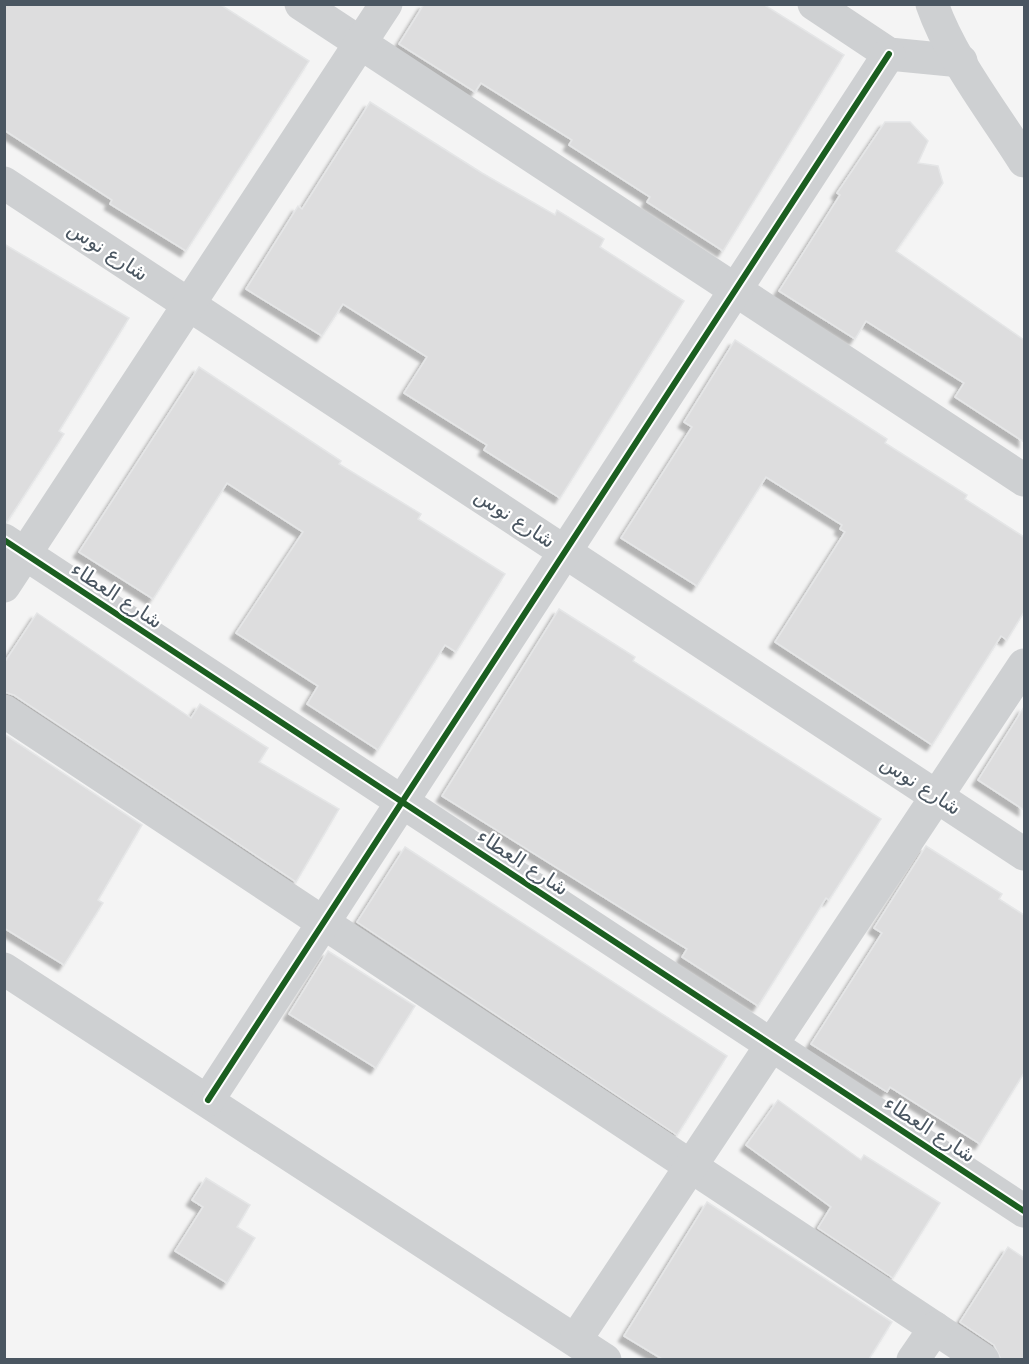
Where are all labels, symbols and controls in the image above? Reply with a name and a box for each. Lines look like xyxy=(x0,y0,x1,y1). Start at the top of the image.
street label: شارع نوس xyxy=(63,216,153,286)
street label: شارع نوس xyxy=(470,483,560,553)
street label: شارع العطاء xyxy=(67,557,167,633)
street label: شارع نوس xyxy=(876,750,966,820)
street label: شارع العطاء xyxy=(473,824,573,900)
street label: شارع العطاء xyxy=(880,1091,980,1167)

